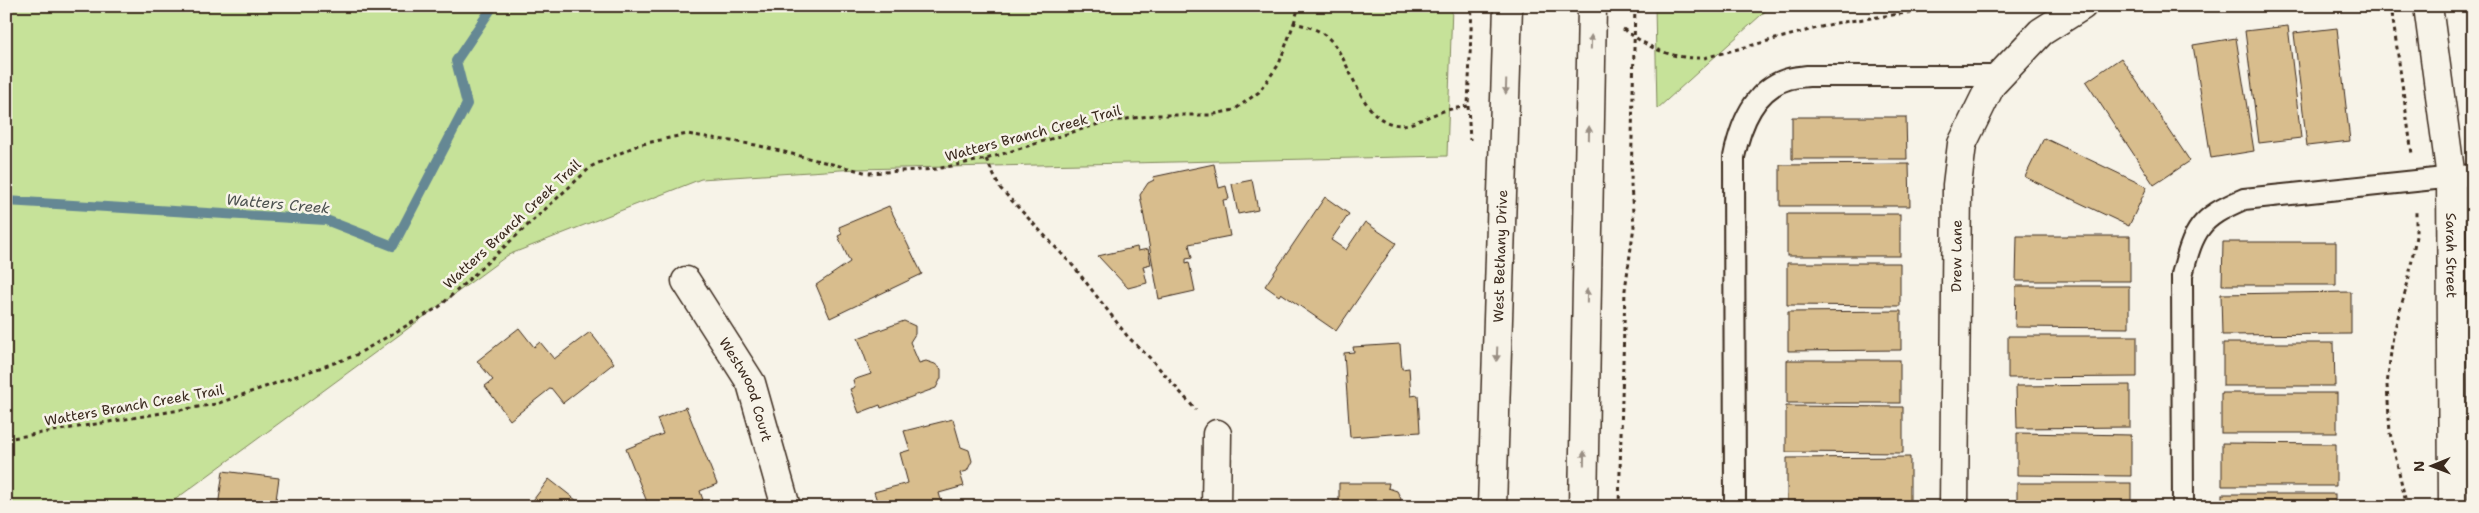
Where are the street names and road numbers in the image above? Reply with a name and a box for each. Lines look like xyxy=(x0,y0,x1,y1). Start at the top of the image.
street label: Watters Branch Creek Trail xyxy=(943,101,1124,165)
street label: Watters Branch Creek Trail xyxy=(439,155,585,293)
street label: West Bethany Drive xyxy=(1489,189,1511,323)
street label: Sarah Street xyxy=(2442,213,2461,298)
street label: Drew Lane xyxy=(1947,220,1966,292)
street label: Westwood Court xyxy=(715,334,776,444)
street label: Watters Branch Creek Trail xyxy=(43,380,226,430)

